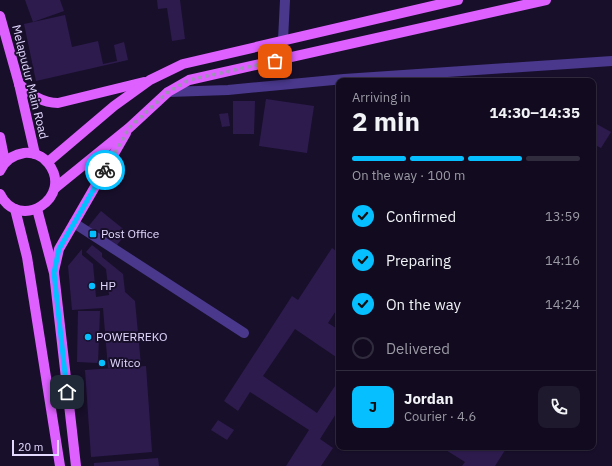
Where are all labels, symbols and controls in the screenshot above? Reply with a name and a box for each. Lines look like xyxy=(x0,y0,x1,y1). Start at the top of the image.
street label: Melapudur Main Road xyxy=(9,23,52,141)
pin xyxy=(258,44,292,78)
icon: bag xyxy=(264,50,286,72)
text: Arriving in xyxy=(352,89,411,106)
text: 14:30–14:35 xyxy=(489,103,580,122)
text: 2 min xyxy=(352,104,420,138)
courier xyxy=(85,150,125,190)
icon: bike xyxy=(94,159,116,181)
text: On the way · 100 m xyxy=(352,167,465,184)
icon: check xyxy=(352,205,374,227)
text: Confirmed xyxy=(386,207,456,226)
text: 13:59 xyxy=(545,208,580,225)
place label: Post Office xyxy=(101,226,160,241)
marker: Post Office xyxy=(88,229,98,239)
icon: check xyxy=(352,249,374,271)
text: Preparing xyxy=(386,251,451,270)
text: 14:16 xyxy=(545,252,580,269)
place label: HP xyxy=(100,278,116,293)
marker: HP xyxy=(87,281,97,291)
icon: check xyxy=(352,293,374,315)
text: On the way xyxy=(386,295,461,314)
text: 14:24 xyxy=(545,296,580,313)
place label: POWERREKO xyxy=(96,329,168,344)
marker: POWERREKO xyxy=(83,332,93,342)
text: Delivered xyxy=(386,339,450,358)
place label: Witco xyxy=(110,355,141,370)
marker: Witco xyxy=(97,358,107,368)
pin xyxy=(50,375,84,409)
icon: home xyxy=(56,381,78,403)
button: phone xyxy=(538,386,580,428)
text: Jordan xyxy=(404,389,453,408)
text: J xyxy=(369,397,377,416)
text: Courier · 4.6 xyxy=(404,408,476,425)
scale bar xyxy=(12,438,59,457)
text: 20 m xyxy=(18,440,43,454)

